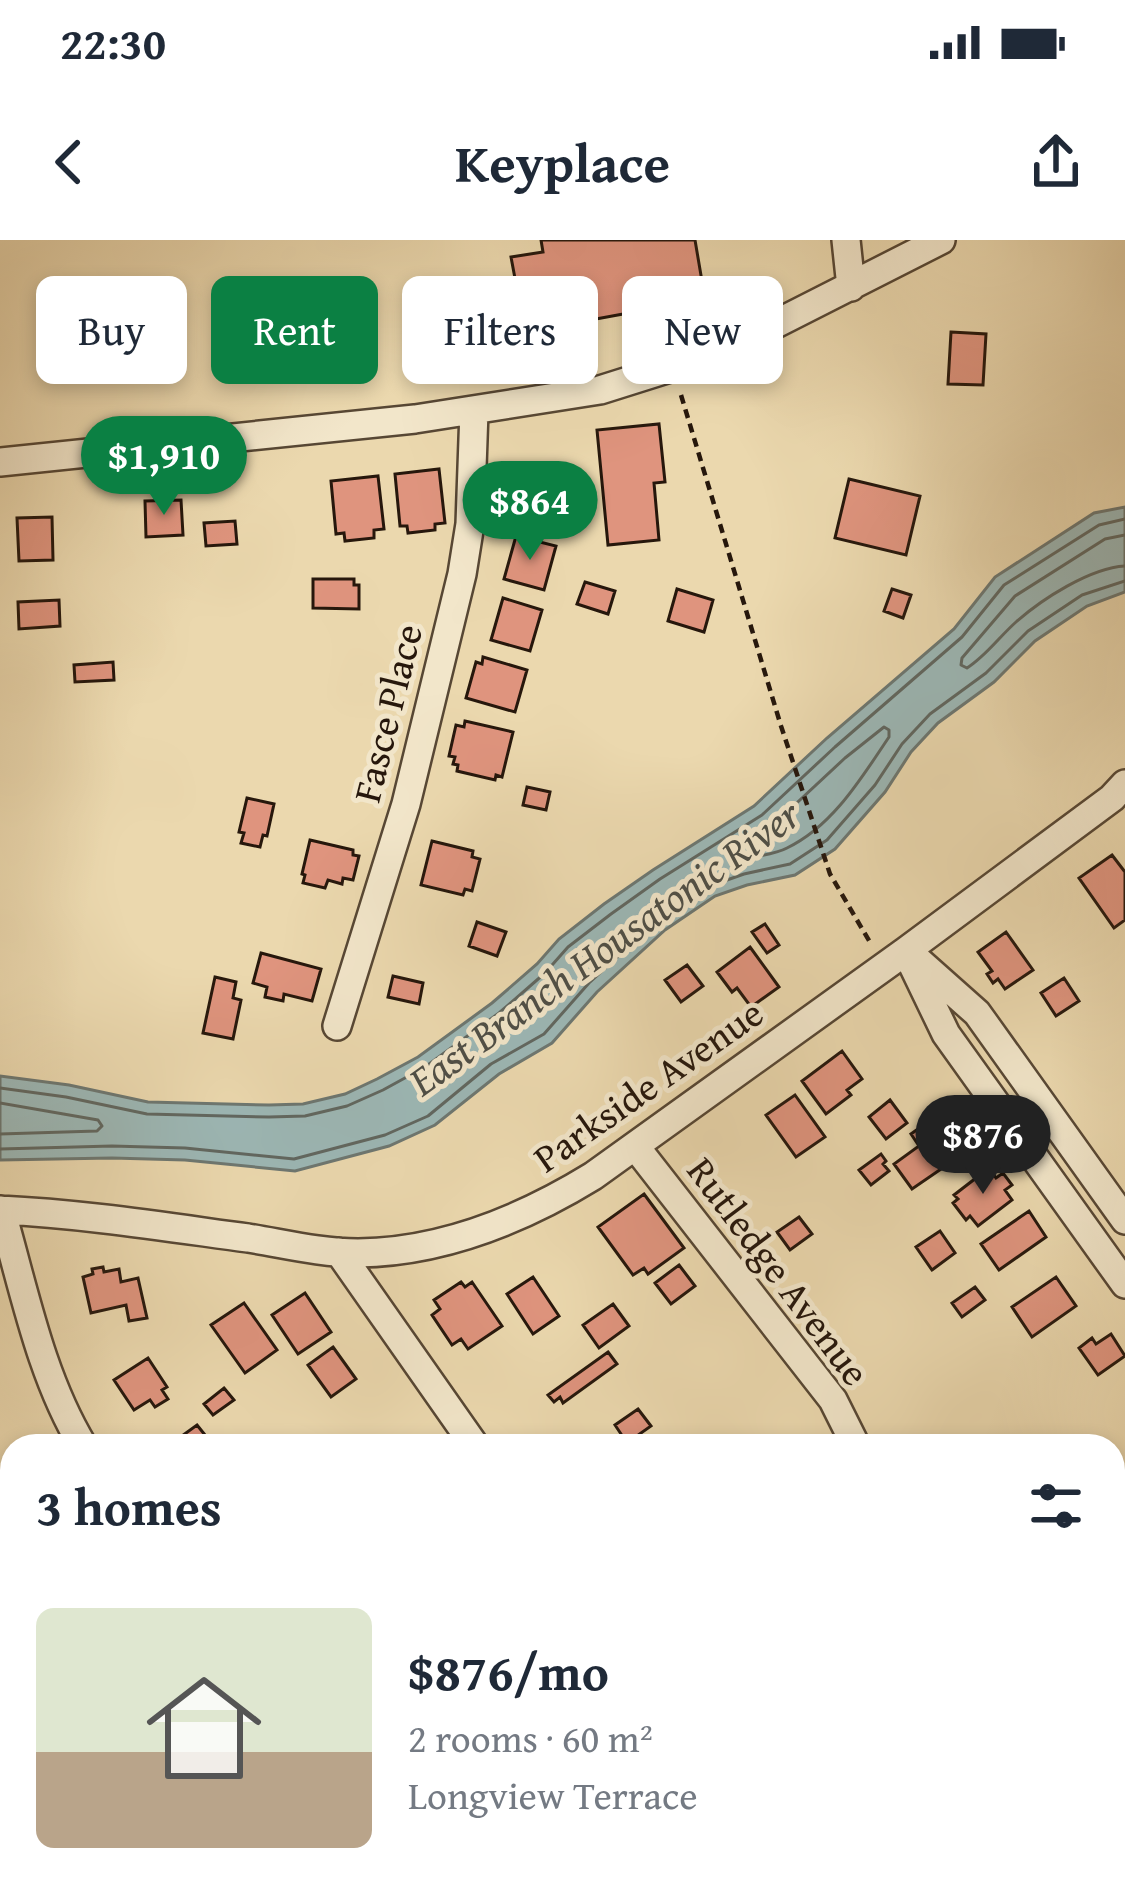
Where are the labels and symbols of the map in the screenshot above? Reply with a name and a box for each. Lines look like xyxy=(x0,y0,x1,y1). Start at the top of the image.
pin: $1,910 xyxy=(66,416,262,518)
pin: $864 xyxy=(459,461,601,563)
street label: Fasce Place xyxy=(337,618,436,808)
water label: East Branch Housatonic River xyxy=(394,783,813,1110)
street label: Parkside Avenue xyxy=(521,984,774,1185)
pin: $876 xyxy=(912,1095,1054,1197)
street label: Rutledge Avenue xyxy=(674,1144,884,1397)

